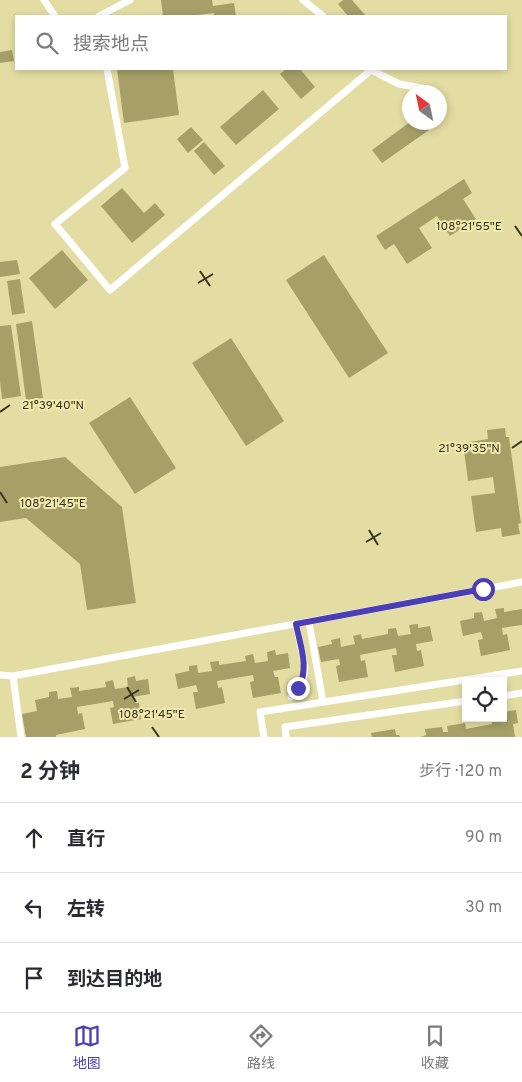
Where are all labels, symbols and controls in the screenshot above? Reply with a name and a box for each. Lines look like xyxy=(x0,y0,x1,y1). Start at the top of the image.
search box xyxy=(15,15,507,70)
icon: search xyxy=(33,29,61,57)
text: 搜索地点 xyxy=(73,33,149,57)
north arrow xyxy=(402,85,447,130)
text: 108°21'55"E xyxy=(436,219,502,235)
text: 21°39'40"N xyxy=(22,398,84,414)
text: 21°39'35"N xyxy=(438,441,500,457)
text: 108°21'45"E xyxy=(20,496,86,512)
route start xyxy=(472,578,495,601)
route end xyxy=(287,677,310,700)
map controls xyxy=(462,677,507,722)
button: locate xyxy=(462,677,507,722)
text: 108°21'45"E xyxy=(119,707,185,723)
text: 2 分钟 xyxy=(20,759,80,786)
text: 步行 · 120 m xyxy=(419,762,502,782)
icon: ahead xyxy=(20,824,48,852)
text: 直行 xyxy=(67,828,105,852)
text: 90 m xyxy=(465,828,502,848)
icon: left xyxy=(20,894,48,922)
text: 左转 xyxy=(67,898,105,922)
text: 30 m xyxy=(465,898,502,918)
icon: arrive xyxy=(20,964,48,992)
text: 到达目的地 xyxy=(67,968,162,992)
tab: 地图 xyxy=(73,1022,101,1073)
tab: 路线 xyxy=(247,1022,275,1073)
tab: 收藏 xyxy=(421,1022,449,1073)

